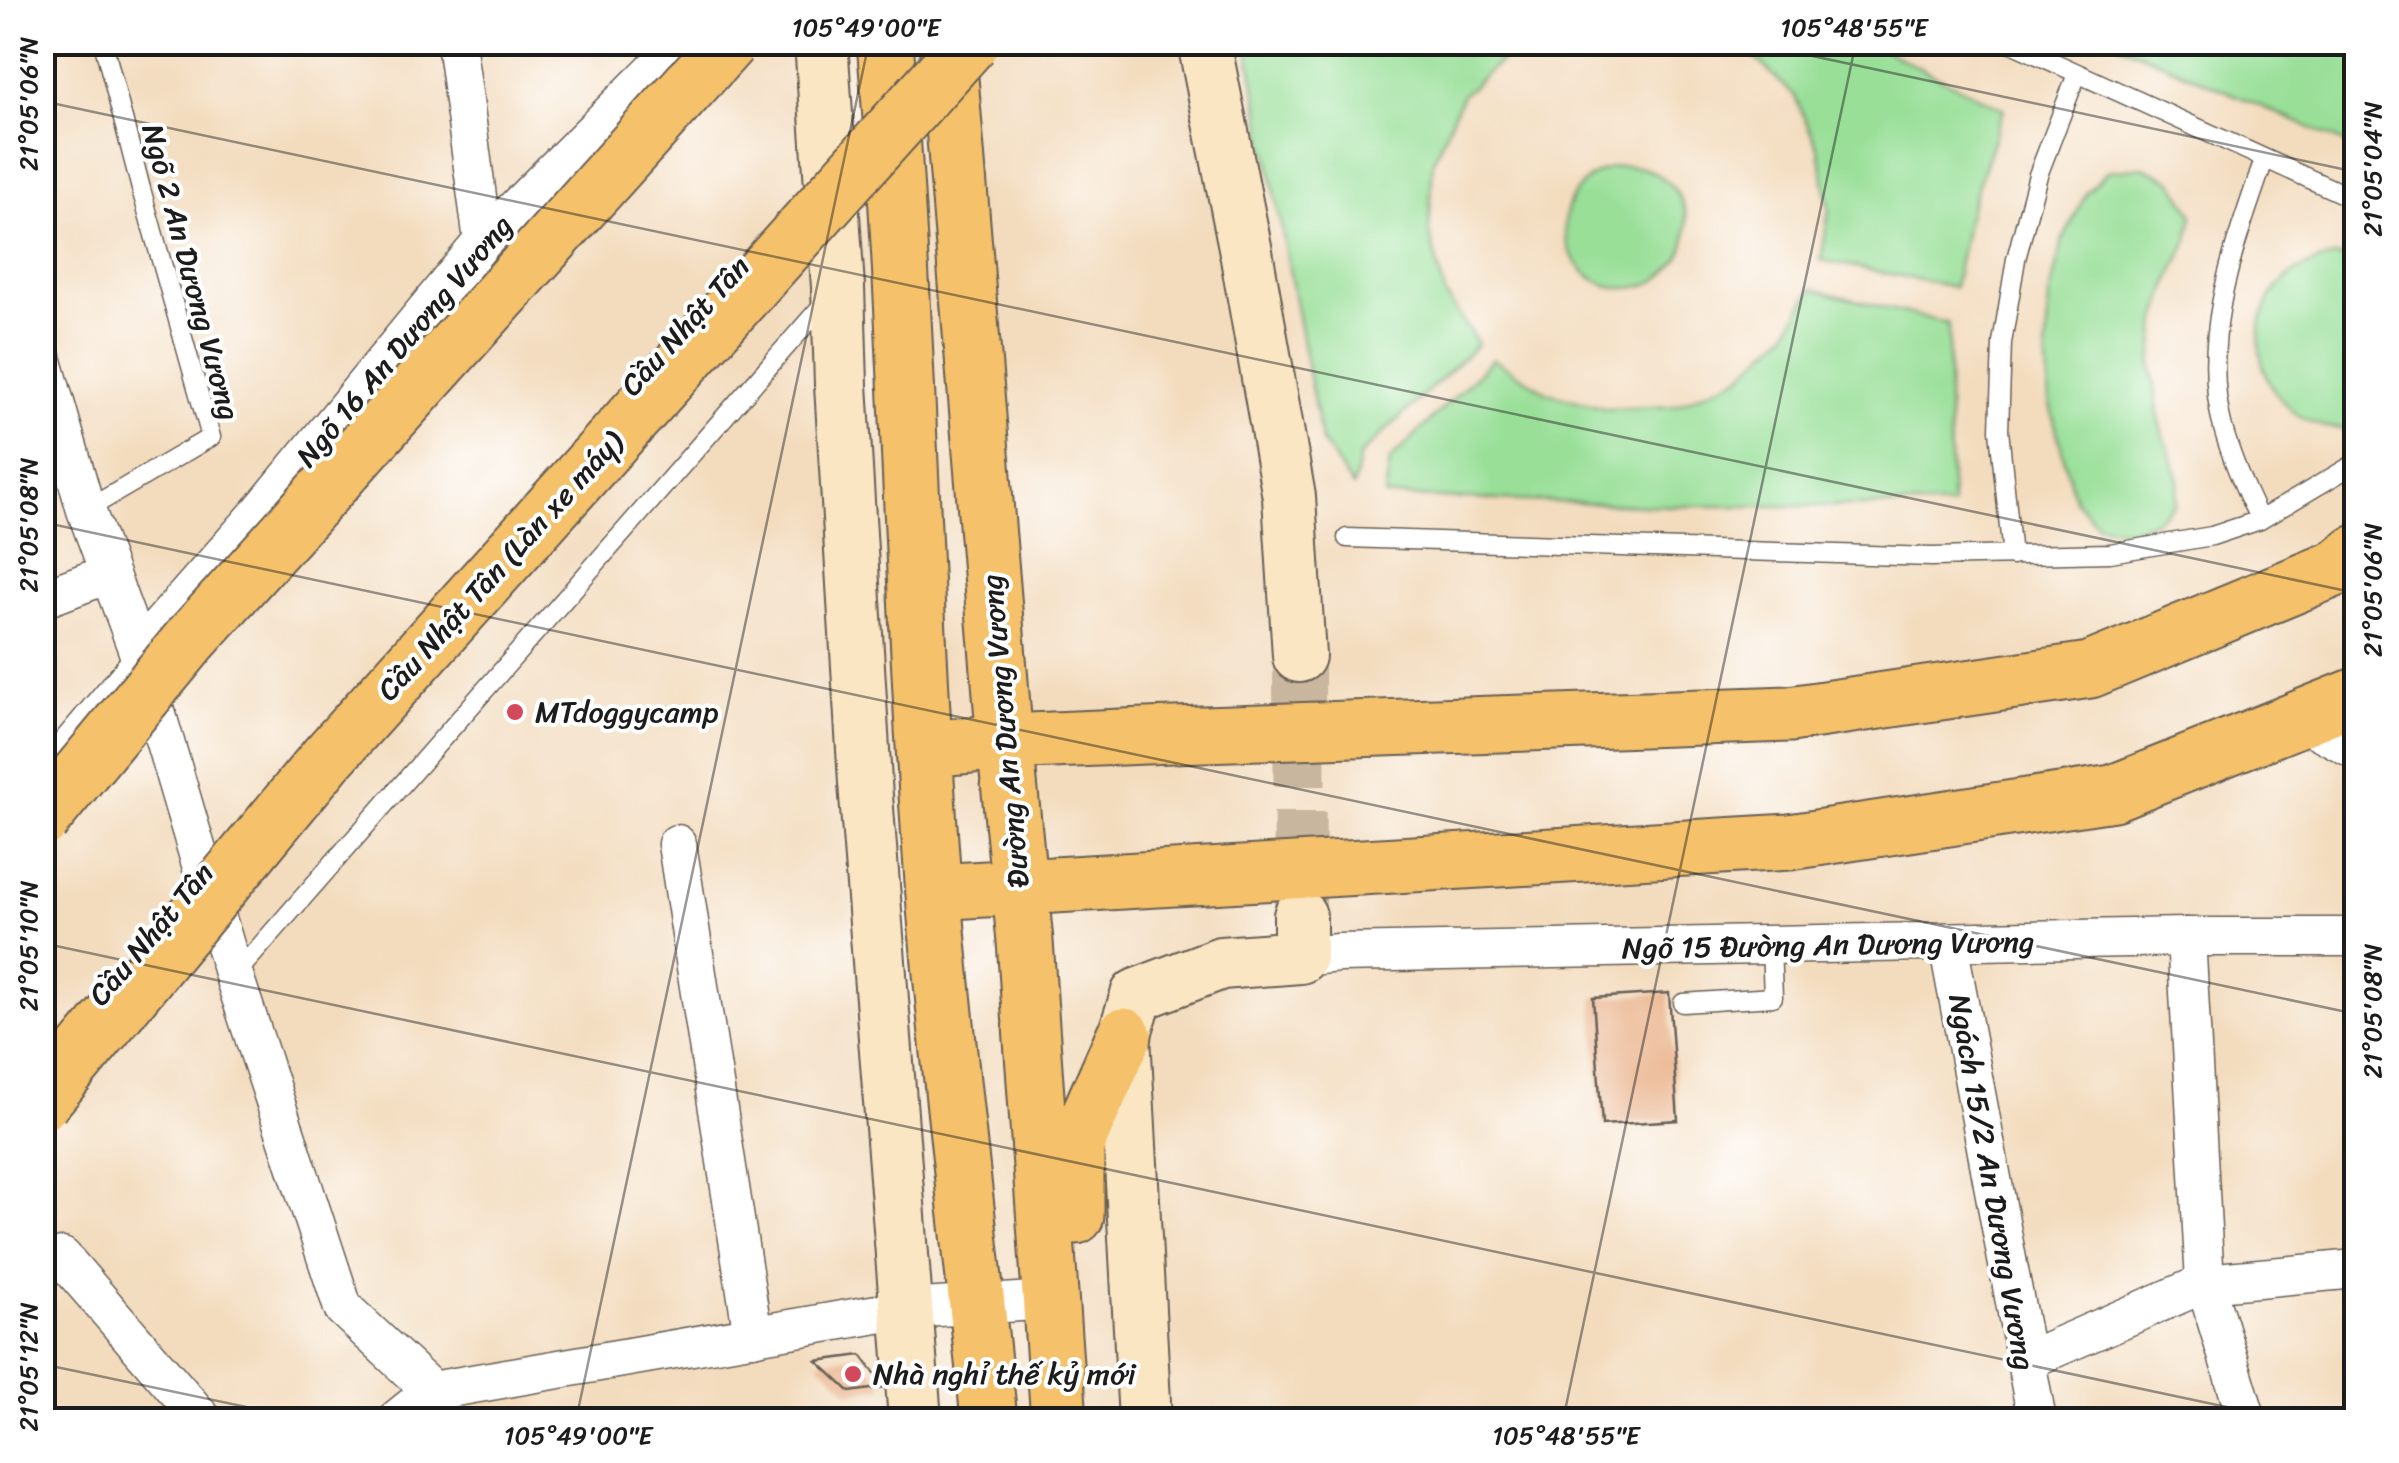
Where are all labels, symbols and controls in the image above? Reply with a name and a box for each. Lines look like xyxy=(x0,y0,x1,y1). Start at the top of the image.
text: 105°49'00"E xyxy=(792,5,942,50)
text: 105°48'55"E xyxy=(1780,5,1930,50)
text: 21°05'06"N xyxy=(6,36,51,171)
text: 21°05'04"N xyxy=(2350,101,2395,237)
street label: Ngõ 2 An Dương Vương xyxy=(125,118,257,426)
street label: Ngõ 16 An Dương Vương xyxy=(281,202,527,480)
street label: Cầu Nhật Tân xyxy=(606,243,764,409)
street label: Cầu Nhật Tân (Làn xe máy) xyxy=(363,417,638,714)
text: 21°05'08"N xyxy=(6,457,51,592)
text: 21°05'06"N xyxy=(2350,522,2395,657)
street label: Đường An Dương Vương xyxy=(964,572,1046,890)
place label: MTdoggycamp xyxy=(535,685,719,739)
marker: MTdoggycamp xyxy=(504,701,526,723)
street label: Cầu Nhật Tân xyxy=(74,849,228,1019)
text: 21°05'10"N xyxy=(6,880,51,1011)
street label: Ngõ 15 Đường An Dương Vương xyxy=(1621,914,2035,976)
text: 21°05'08"N xyxy=(2350,943,2395,1078)
street label: Ngách 15/2 An Dương Vương xyxy=(1932,989,2052,1375)
text: 21°05'12"N xyxy=(6,1302,51,1432)
place label: Nhà nghỉ thế kỷ mới xyxy=(873,1347,1138,1401)
marker: Nhà nghỉ thế kỷ mới xyxy=(842,1363,864,1385)
text: 105°49'00"E xyxy=(504,1413,654,1458)
text: 105°48'55"E xyxy=(1492,1413,1642,1458)

